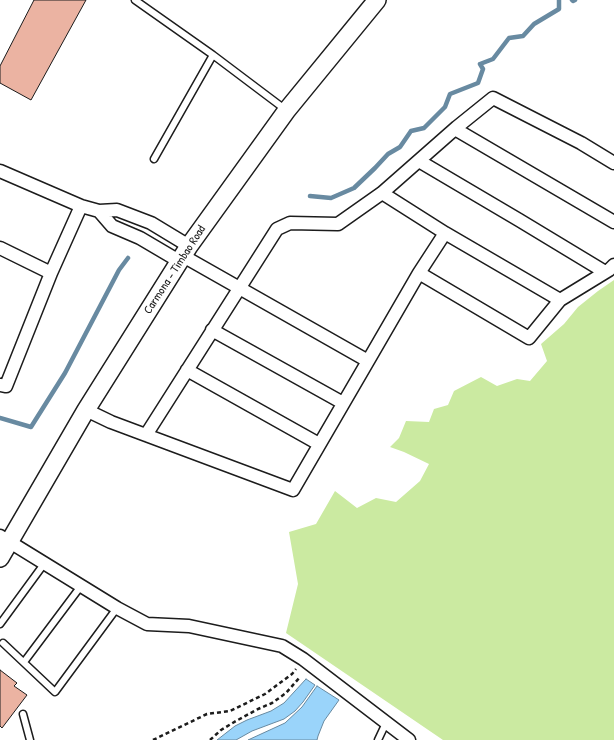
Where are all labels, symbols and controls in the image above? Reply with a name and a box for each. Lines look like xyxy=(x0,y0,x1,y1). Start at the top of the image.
street label: Carmona - Timbao Road xyxy=(141,223,209,317)

